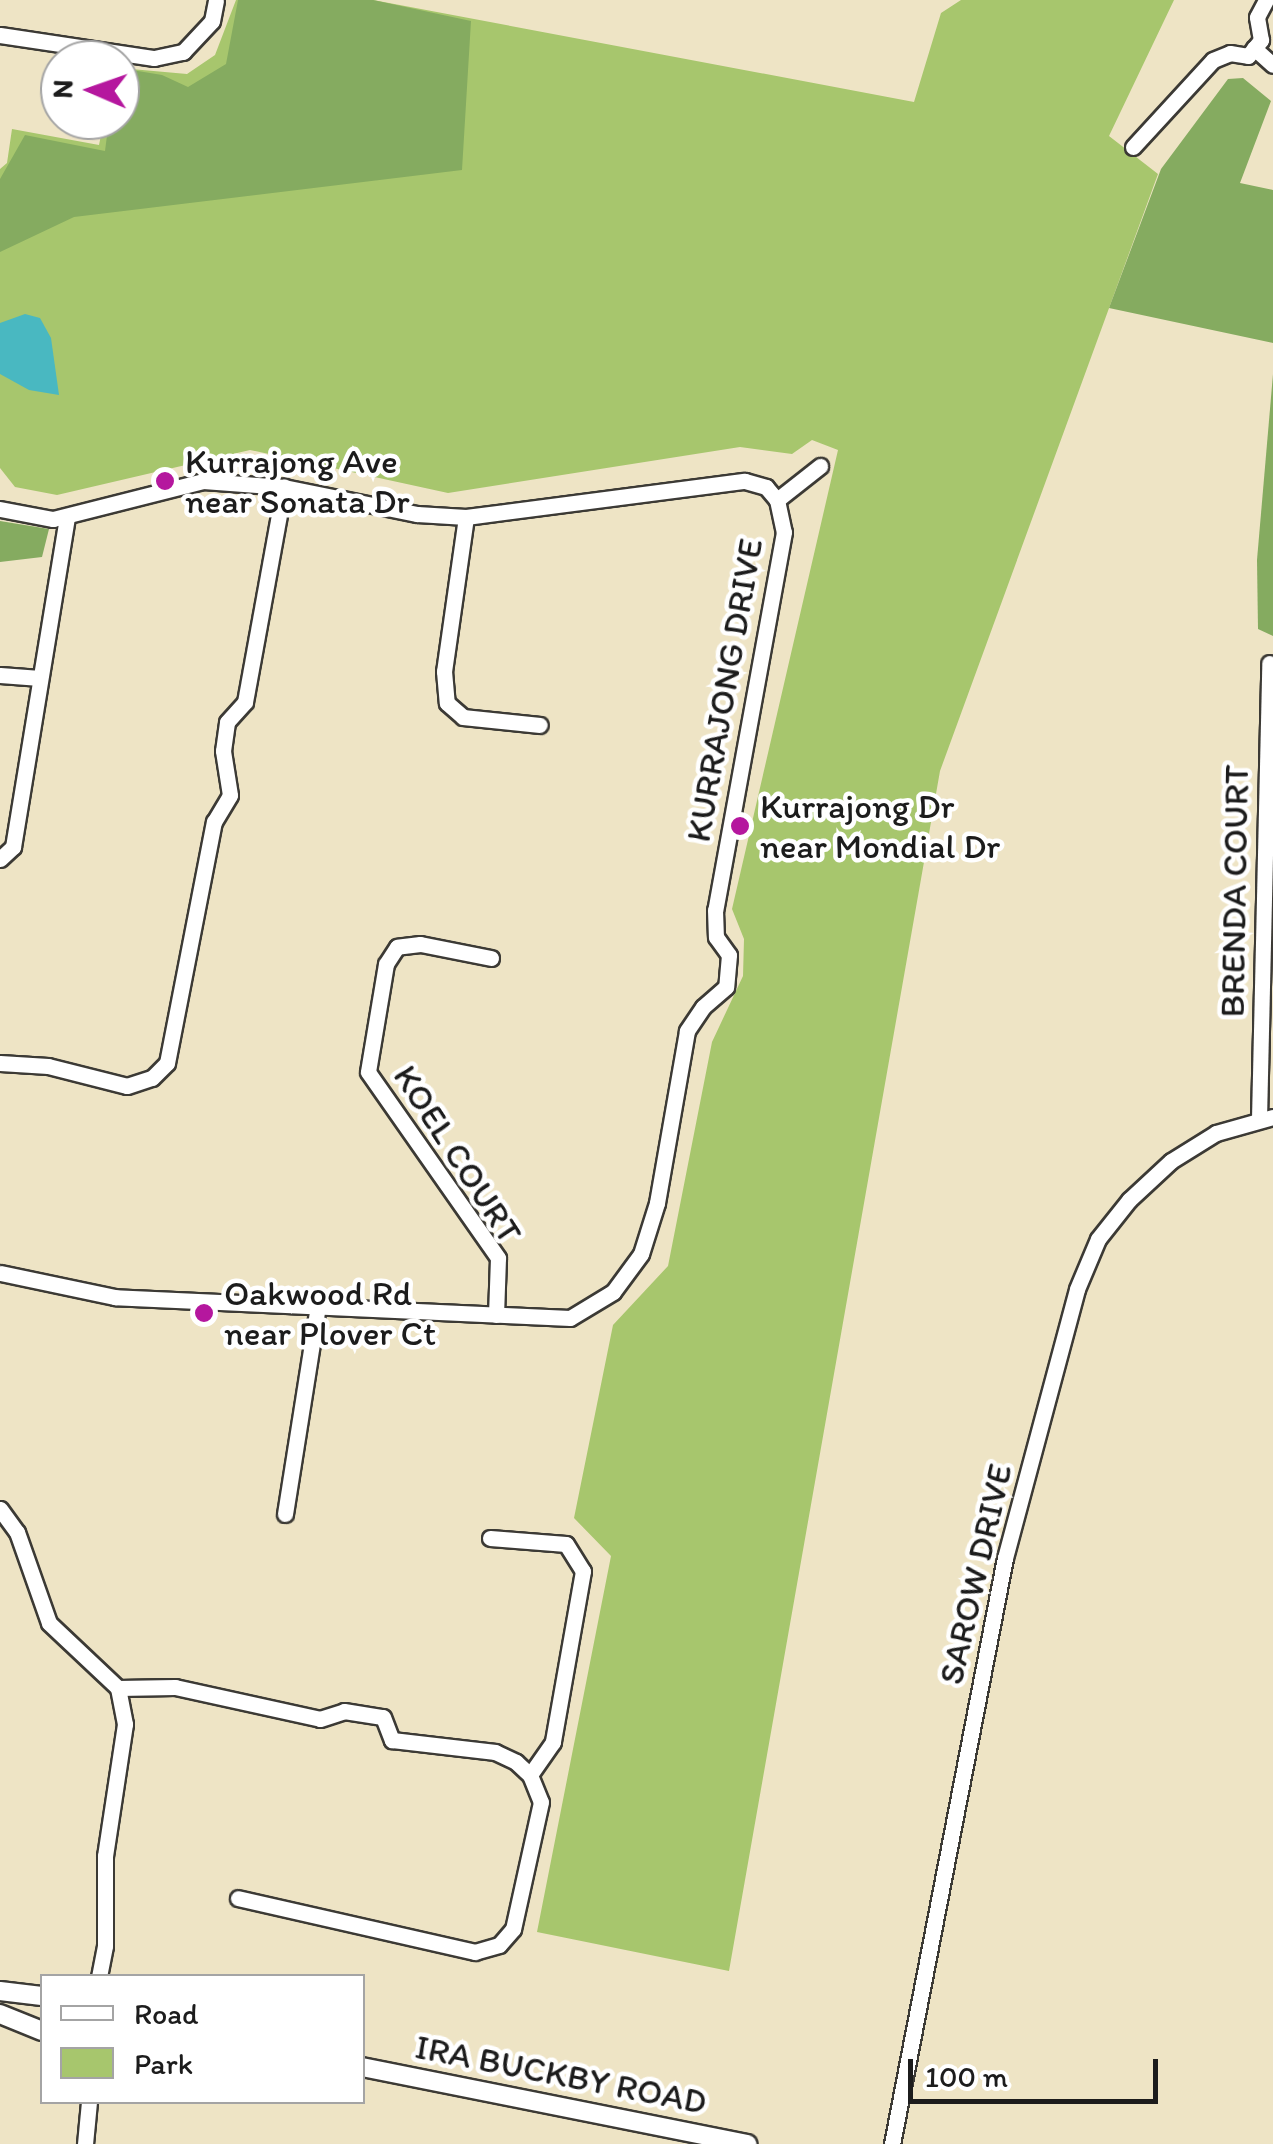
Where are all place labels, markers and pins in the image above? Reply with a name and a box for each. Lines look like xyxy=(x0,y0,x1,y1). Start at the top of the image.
place label: Kurrajong Ave near Sonata Dr xyxy=(185,440,411,522)
marker: Kurrajong Ave near Sonata Dr xyxy=(154,470,176,492)
place label: Kurrajong Dr near Mondial Dr xyxy=(760,785,1001,867)
marker: Kurrajong Dr near Mondial Dr xyxy=(729,815,751,837)
place label: Oakwood Rd near Plover Ct xyxy=(224,1272,437,1354)
marker: Oakwood Rd near Plover Ct xyxy=(193,1302,215,1324)

